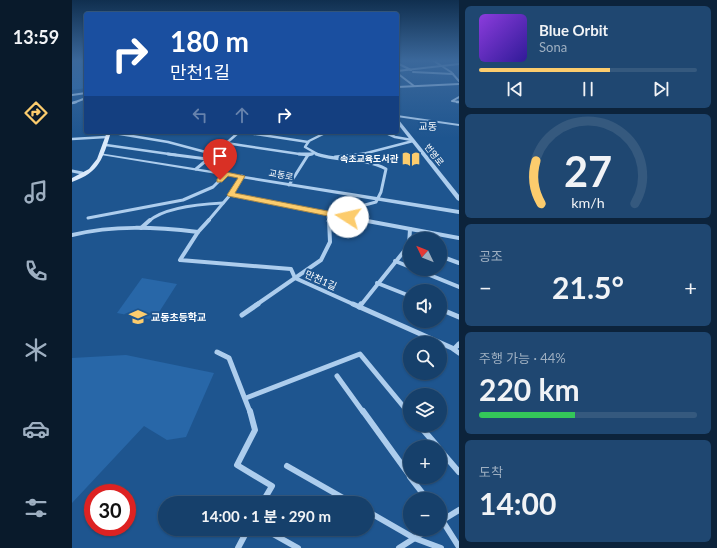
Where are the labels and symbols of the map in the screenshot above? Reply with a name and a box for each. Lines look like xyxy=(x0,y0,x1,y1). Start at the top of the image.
district label: 교동 xyxy=(419,120,437,132)
pin xyxy=(203,139,237,180)
street label: 번영로 xyxy=(422,142,446,168)
library icon: 속초교육도서관 xyxy=(401,149,421,169)
place label: 속초교육도서관 xyxy=(340,153,399,164)
street label: 교동로 xyxy=(268,167,294,182)
position arrow xyxy=(327,196,369,238)
north arrow xyxy=(403,232,447,276)
street label: 만천1길 xyxy=(303,268,339,292)
school or university icon: 교동초등학교 xyxy=(128,307,148,327)
place label: 교동초등학교 xyxy=(151,311,206,323)
speed limit sign: 30 xyxy=(84,484,136,536)

